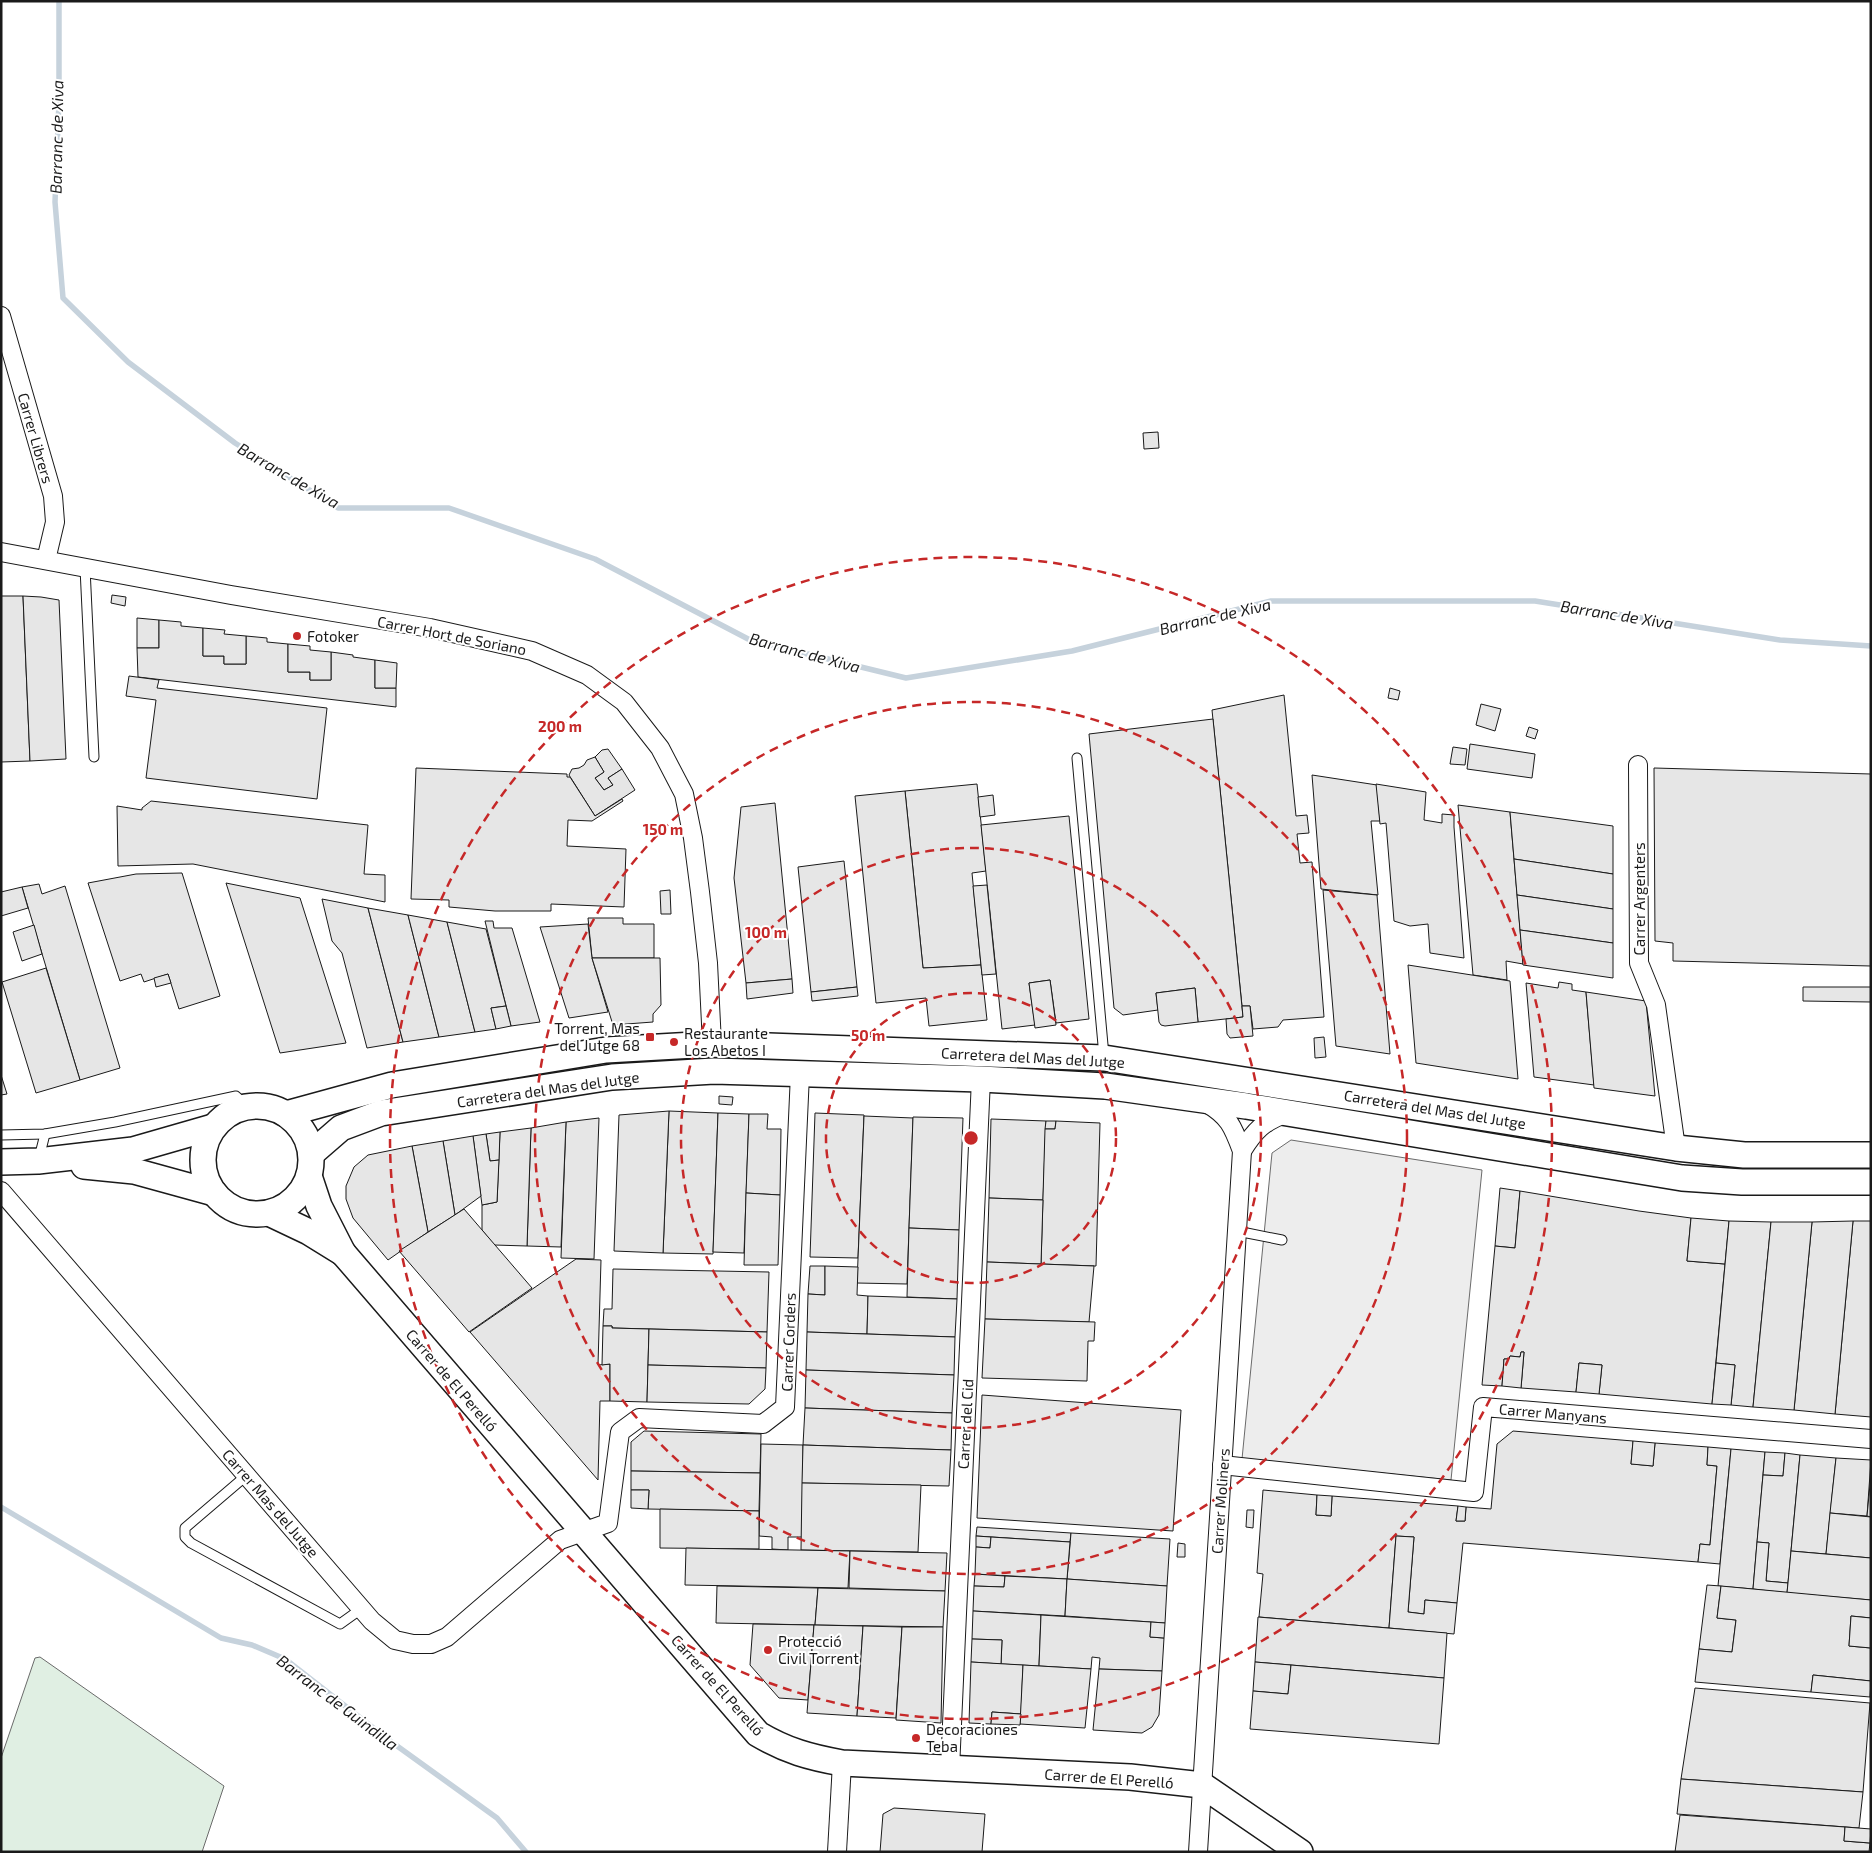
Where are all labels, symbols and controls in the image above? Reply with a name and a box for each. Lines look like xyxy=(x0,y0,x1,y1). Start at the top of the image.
water label: Barranc de Xiva xyxy=(46,80,66,194)
street label: Carrer Librers xyxy=(15,391,57,485)
water label: Barranc de Xiva xyxy=(235,438,343,512)
water label: Barranc de Xiva xyxy=(1157,594,1273,638)
water label: Barranc de Xiva xyxy=(1559,596,1675,632)
street label: Carrer Hort de Soriano xyxy=(376,612,528,658)
place label: Fotoker xyxy=(307,627,359,645)
water label: Barranc de Xiva xyxy=(747,628,863,676)
marker: Fotoker xyxy=(291,630,303,642)
text: 200 m xyxy=(538,717,582,735)
text: 150 m xyxy=(643,820,683,838)
street label: Carrer Argenters xyxy=(1630,842,1648,956)
text: 100 m xyxy=(745,923,787,941)
place label: Torrent, Mas del Jutge 68 xyxy=(554,1019,640,1054)
place label: Restaurante Los Abetos I xyxy=(684,1024,768,1059)
text: 50 m xyxy=(851,1026,885,1044)
marker: Torrent, Mas del Jutge 68 xyxy=(644,1031,656,1043)
marker: Restaurante Los Abetos I xyxy=(668,1036,680,1048)
street label: Carretera del Mas del Jutge xyxy=(941,1043,1125,1071)
street label: Carretera del Mas del Jutge xyxy=(456,1067,640,1111)
street label: Carretera del Mas del Jutge xyxy=(1343,1086,1527,1132)
centre of rings xyxy=(962,1129,980,1147)
street label: Carrer Corders xyxy=(777,1292,799,1392)
street label: Carrer de El Perelló xyxy=(403,1325,501,1435)
street label: Carrer del Cid xyxy=(954,1378,976,1470)
street label: Carrer Manyans xyxy=(1498,1399,1608,1427)
street label: Carrer Mas del Jutge xyxy=(219,1445,323,1561)
street label: Carrer Moliners xyxy=(1207,1448,1233,1554)
street label: Carrer de El Perelló xyxy=(668,1631,768,1739)
place label: Protecció Civil Torrent xyxy=(778,1632,859,1667)
marker: Protecció Civil Torrent xyxy=(762,1644,774,1656)
water label: Barranc de Guindilla xyxy=(274,1650,402,1754)
place label: Decoraciones Teba xyxy=(926,1720,1018,1755)
marker: Decoraciones Teba xyxy=(910,1732,922,1744)
street label: Carrer de El Perelló xyxy=(1044,1764,1174,1792)

